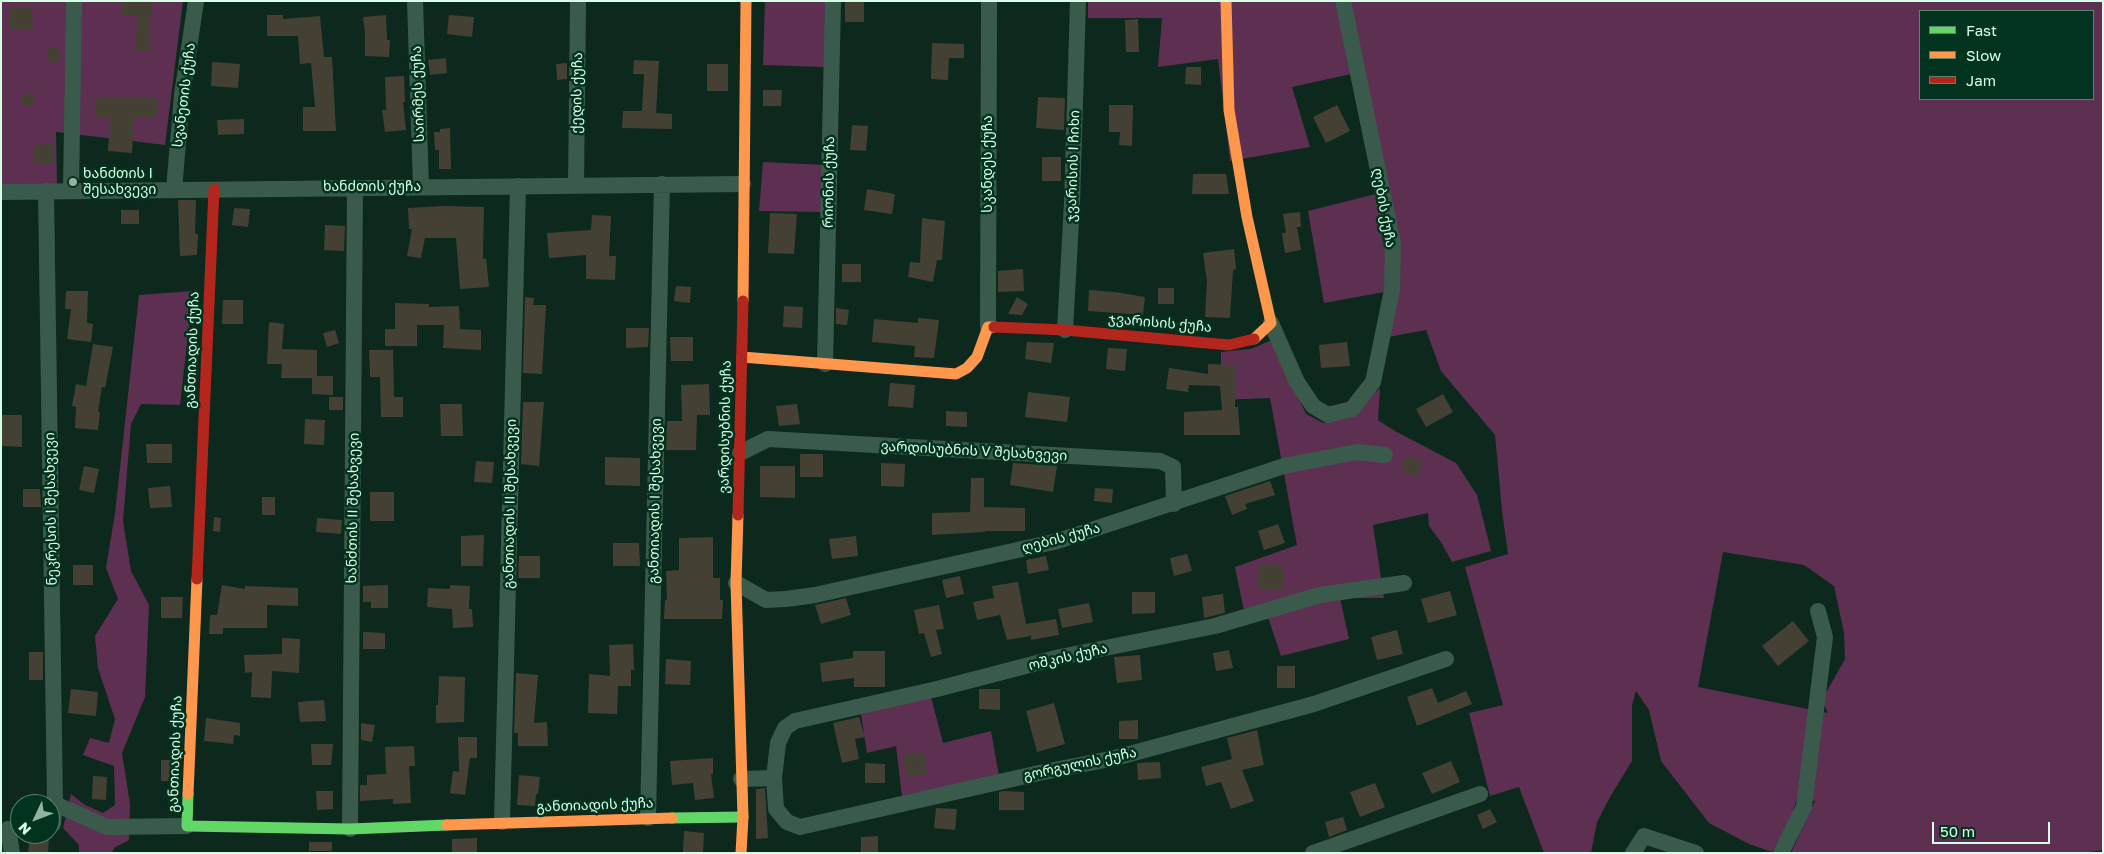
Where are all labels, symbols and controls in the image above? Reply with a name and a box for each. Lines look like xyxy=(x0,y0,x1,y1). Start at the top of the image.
legend xyxy=(1919,10,2094,100)
text: Fast xyxy=(1966,21,1997,39)
street label: სვანეთის ქუჩა xyxy=(169,42,199,148)
street label: საირმეს ქუჩა xyxy=(408,46,428,142)
text: Slow xyxy=(1966,46,2001,64)
street label: ქედის ქუჩა xyxy=(568,52,586,134)
text: Jam xyxy=(1966,71,1996,89)
street label: ჯვარისის I ჩიხი xyxy=(1063,110,1083,222)
street label: სკანდეს ქუჩა xyxy=(980,115,996,213)
street label: რიონის ქუჩა xyxy=(820,136,838,228)
place label: ხანძთის I შესახვევი xyxy=(83,166,156,198)
street label: ღების ქუჩა xyxy=(1369,167,1399,249)
marker: ხანძთის I შესახვევი xyxy=(67,176,79,188)
street label: ხანძთის ქუჩა xyxy=(323,179,421,195)
street label: განთიადის ქუჩა xyxy=(182,291,202,409)
street label: ჯვარისის ქუჩა xyxy=(1107,310,1213,336)
street label: ვარდისუბნის ქუჩა xyxy=(715,360,735,494)
street label: განთიადის I შესახვევი xyxy=(645,418,665,584)
street label: განთიადის II შესახვევი xyxy=(500,419,520,589)
street label: ნეკრესის I შესახვევი xyxy=(41,432,61,586)
street label: ხანძთის II შესახვევი xyxy=(343,432,363,584)
street label: ვარდისუბნის V შესახვევი xyxy=(880,438,1068,464)
street label: ღების ქუჩა xyxy=(1020,519,1102,557)
street label: ოშკის ქუჩა xyxy=(1027,640,1109,674)
street label: განთიადის ქუჩა xyxy=(165,695,185,813)
street label: გორგულის ქუჩა xyxy=(1022,744,1138,784)
north arrow xyxy=(10,794,60,844)
street label: განთიადის ქუჩა xyxy=(536,795,654,815)
scale bar xyxy=(1934,812,2052,844)
text: N xyxy=(15,819,34,839)
text: 50 m xyxy=(1940,822,1975,840)

